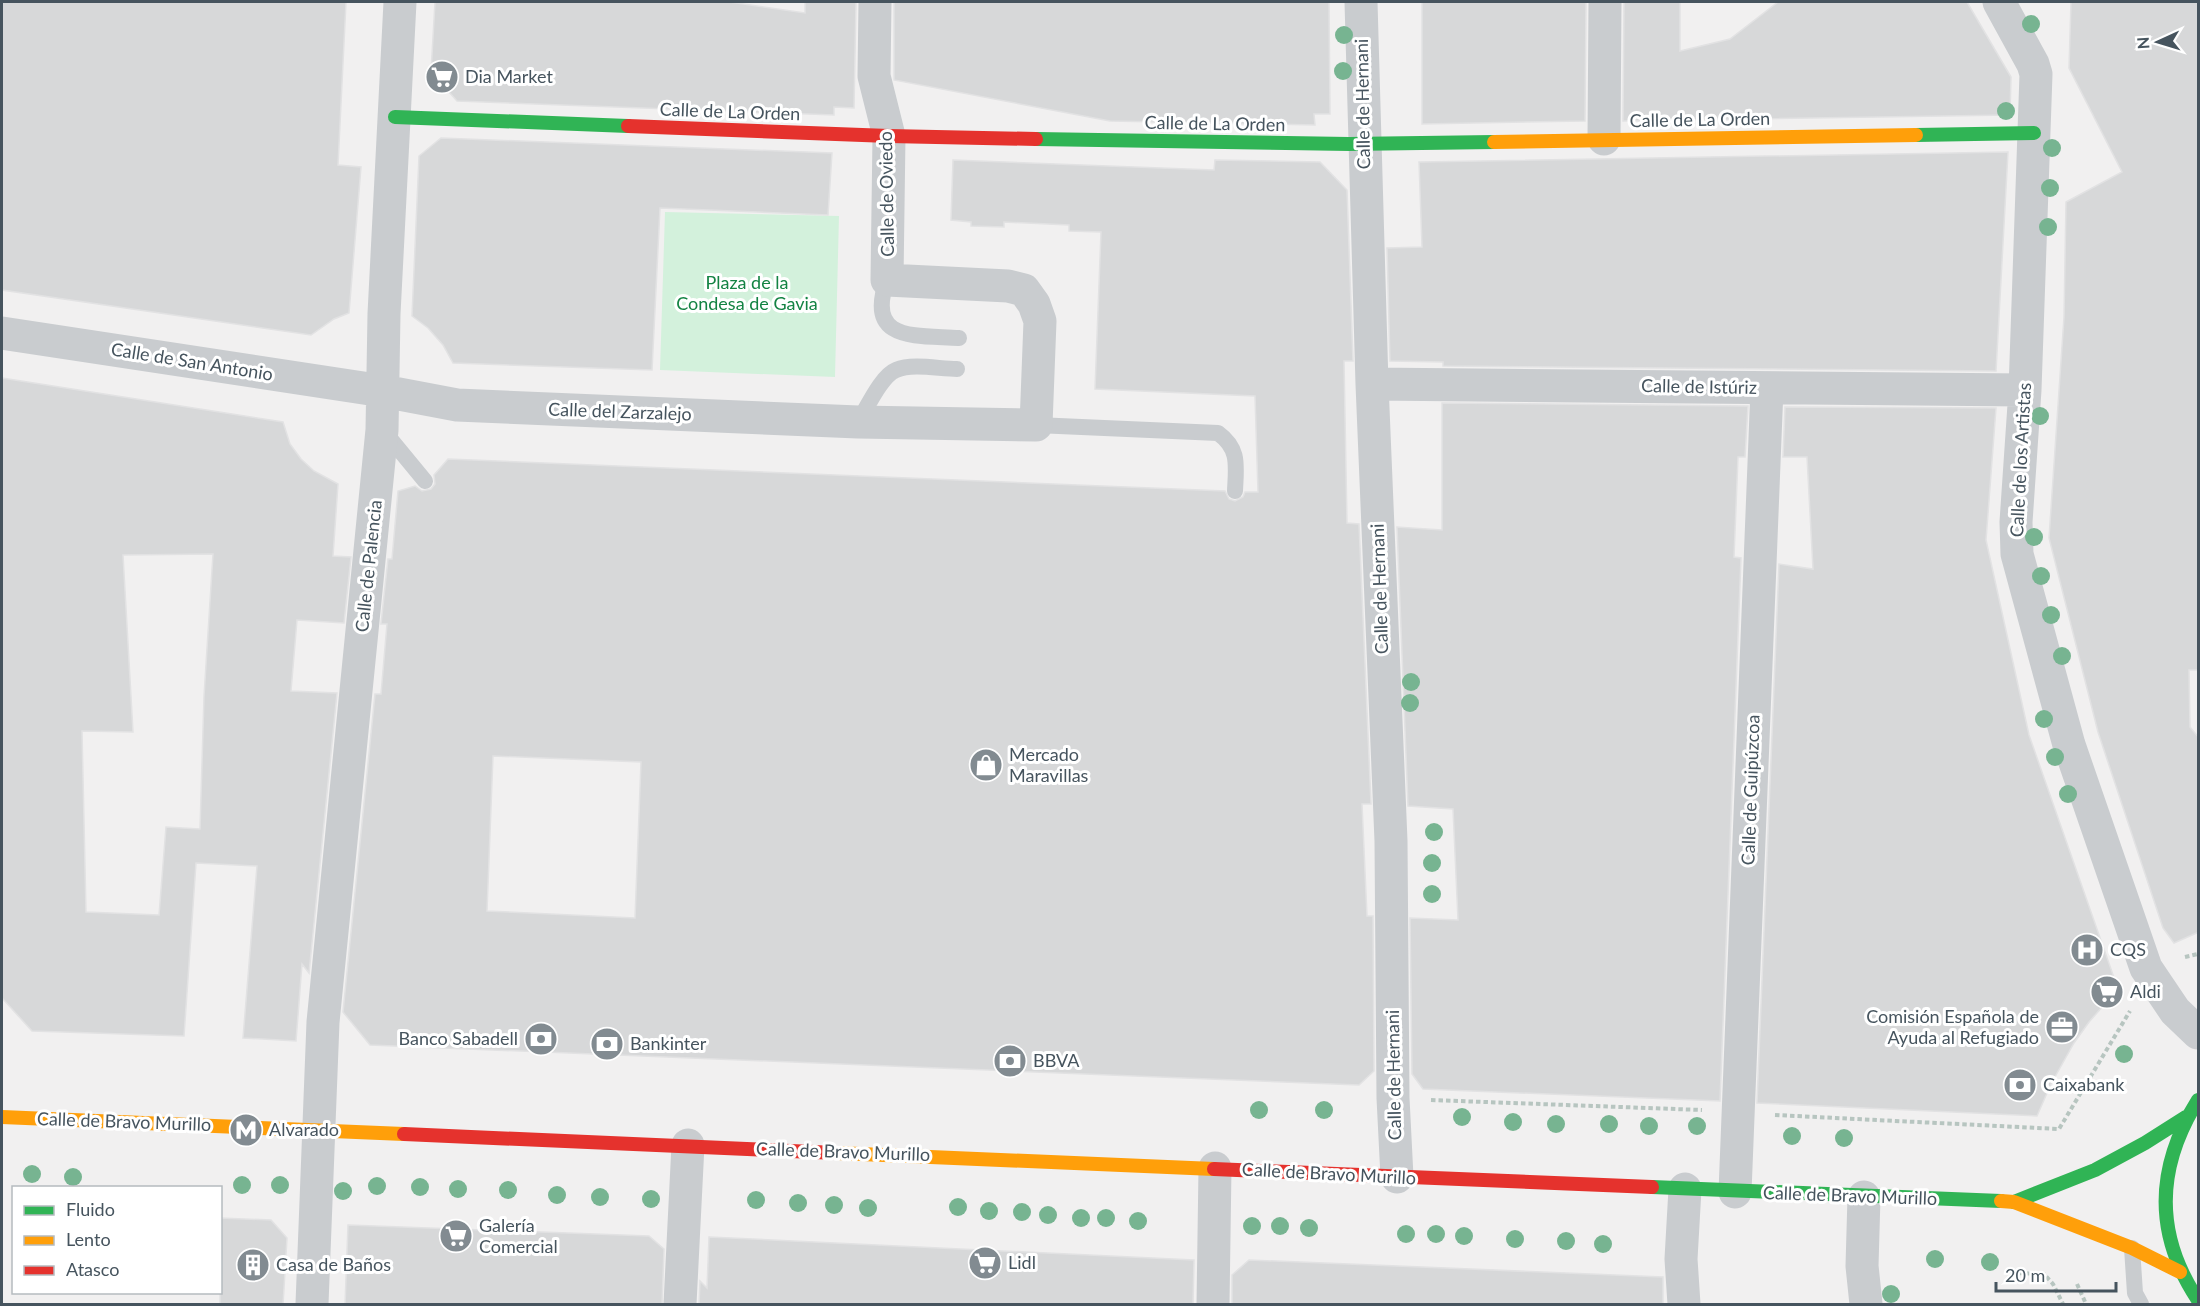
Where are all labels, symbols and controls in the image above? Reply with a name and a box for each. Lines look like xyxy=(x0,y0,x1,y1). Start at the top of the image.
north arrow xyxy=(2128,12,2188,72)
text: N xyxy=(2133,36,2152,50)
street label: Calle de Hernani xyxy=(1350,39,1374,170)
supermarket icon: Dia Market xyxy=(424,59,460,95)
place label: Dia Market xyxy=(465,65,553,87)
street label: Calle de La Orden xyxy=(659,98,801,124)
street label: Calle de La Orden xyxy=(1629,107,1770,131)
street label: Calle de La Orden xyxy=(1145,111,1286,135)
street label: Calle de Oviedo xyxy=(874,131,898,257)
park label: Plaza de la Condesa de Gavia xyxy=(676,271,818,314)
street label: Calle de San Antonio xyxy=(110,337,275,385)
street label: Calle de Istúriz xyxy=(1641,374,1757,398)
street label: Calle de los Artistas xyxy=(2005,382,2035,538)
street label: Calle del Zarzalejo xyxy=(548,398,692,425)
street label: Calle de Palencia xyxy=(350,499,386,633)
street label: Calle de Hernani xyxy=(1366,523,1392,655)
street label: Calle de Guipúzcoa xyxy=(1736,714,1764,866)
place label: Mercado Maravillas xyxy=(1009,743,1089,786)
shop icon: Mercado Maravillas xyxy=(968,747,1004,783)
hospital icon: CQS xyxy=(2069,932,2105,968)
place label: CQS xyxy=(2110,938,2146,960)
supermarket icon: Aldi xyxy=(2089,974,2125,1010)
place label: Aldi xyxy=(2130,980,2161,1002)
place label: Comisión Española de Ayuda al Refugiado xyxy=(1866,1005,2039,1048)
office icon: Comisión Española de Ayuda al Refugiado xyxy=(2044,1009,2080,1045)
street label: Calle de Hernani xyxy=(1381,1010,1405,1141)
bank icon: Banco Sabadell xyxy=(523,1021,559,1057)
bank icon: Bankinter xyxy=(589,1026,625,1062)
place label: Banco Sabadell xyxy=(399,1027,518,1049)
place label: Bankinter xyxy=(630,1032,707,1054)
bank icon: BBVA xyxy=(992,1043,1028,1079)
place label: BBVA xyxy=(1033,1049,1080,1071)
bank icon: Caixabank xyxy=(2002,1067,2038,1103)
place label: Caixabank xyxy=(2043,1073,2125,1095)
street label: Calle de Bravo Murillo xyxy=(37,1107,212,1135)
metro station icon: Alvarado xyxy=(228,1112,264,1148)
place label: Alvarado xyxy=(269,1118,339,1140)
street label: Calle de Bravo Murillo xyxy=(756,1137,931,1165)
street label: Calle de Bravo Murillo xyxy=(1241,1157,1417,1189)
street label: Calle de Bravo Murillo xyxy=(1763,1181,1938,1209)
legend xyxy=(12,1186,222,1294)
text: Fluido xyxy=(66,1198,115,1220)
place label: Galería Comercial xyxy=(479,1214,558,1257)
supermarket icon: Galería Comercial xyxy=(438,1218,474,1254)
text: Lento xyxy=(66,1228,111,1250)
supermarket icon: Lidl xyxy=(967,1245,1003,1281)
building icon: Casa de Baños xyxy=(235,1247,271,1283)
place label: Lidl xyxy=(1008,1251,1036,1273)
place label: Casa de Baños xyxy=(276,1253,391,1275)
scale bar xyxy=(1996,1255,2116,1293)
text: Atasco xyxy=(66,1258,119,1280)
text: 20 m xyxy=(2005,1264,2045,1286)

